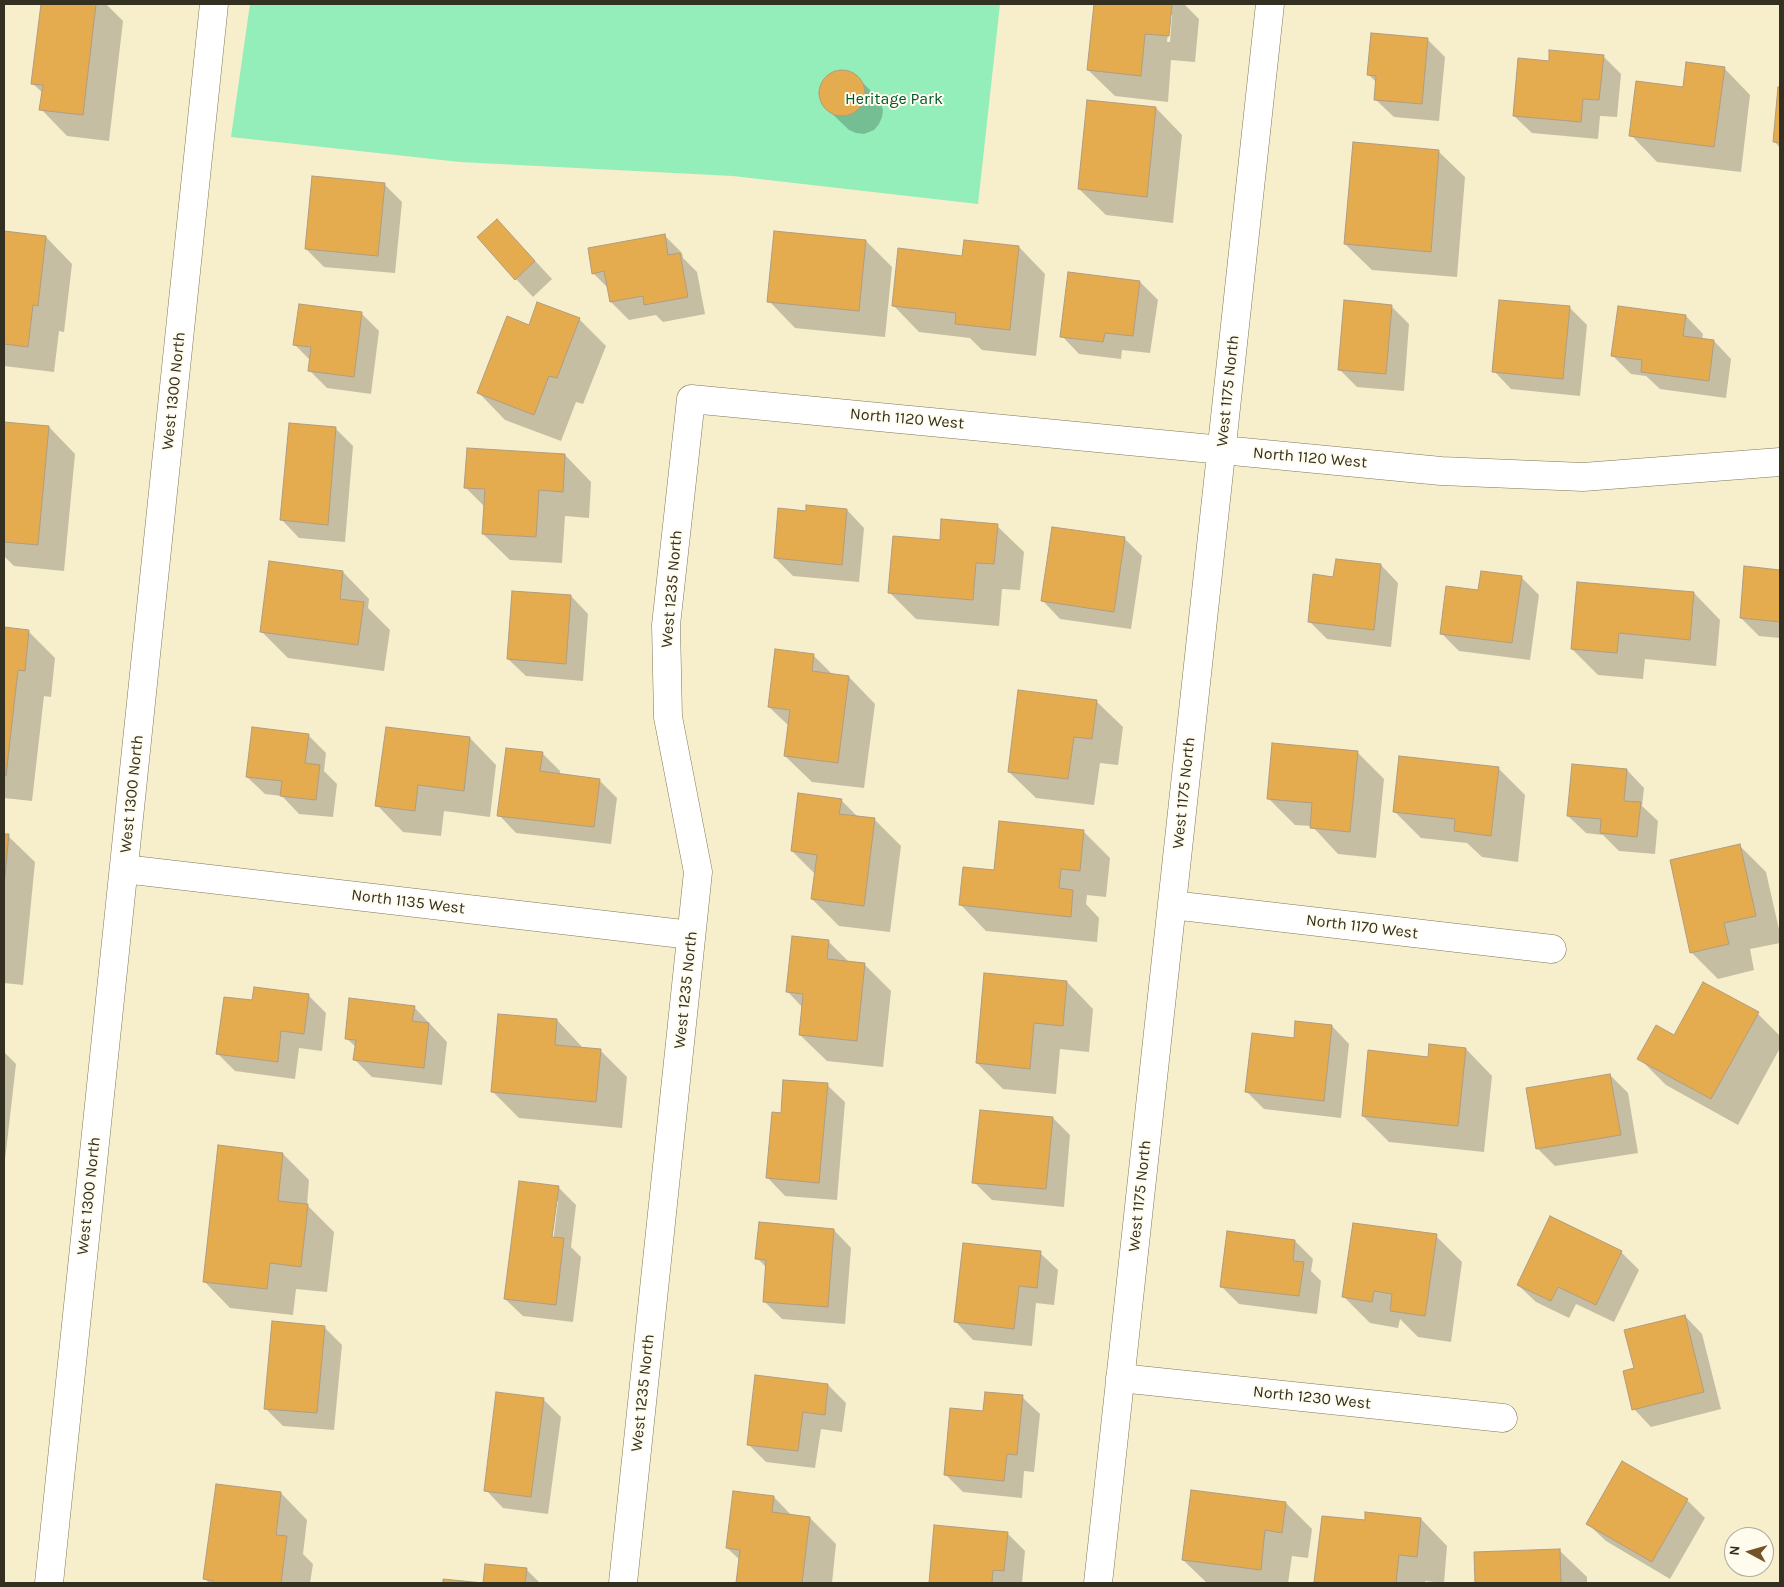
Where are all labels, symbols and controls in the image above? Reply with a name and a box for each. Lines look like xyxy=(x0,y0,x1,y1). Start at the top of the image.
park label: Heritage Park xyxy=(845,89,943,109)
street label: West 1300 North xyxy=(158,331,190,451)
street label: West 1175 North xyxy=(1213,334,1243,448)
street label: North 1120 West xyxy=(849,404,965,434)
street label: North 1120 West xyxy=(1252,443,1368,473)
street label: West 1235 North xyxy=(657,529,687,649)
street label: West 1300 North xyxy=(116,734,148,854)
street label: West 1175 North xyxy=(1169,736,1199,850)
street label: North 1135 West xyxy=(350,886,466,918)
street label: North 1170 West xyxy=(1305,911,1419,943)
street label: West 1235 North xyxy=(670,930,702,1050)
street label: West 1300 North xyxy=(73,1136,105,1256)
street label: West 1175 North xyxy=(1125,1139,1155,1253)
street label: West 1235 North xyxy=(627,1333,659,1453)
street label: North 1230 West xyxy=(1252,1382,1372,1414)
north arrow xyxy=(1724,1527,1774,1577)
text: N xyxy=(1726,1545,1744,1556)

